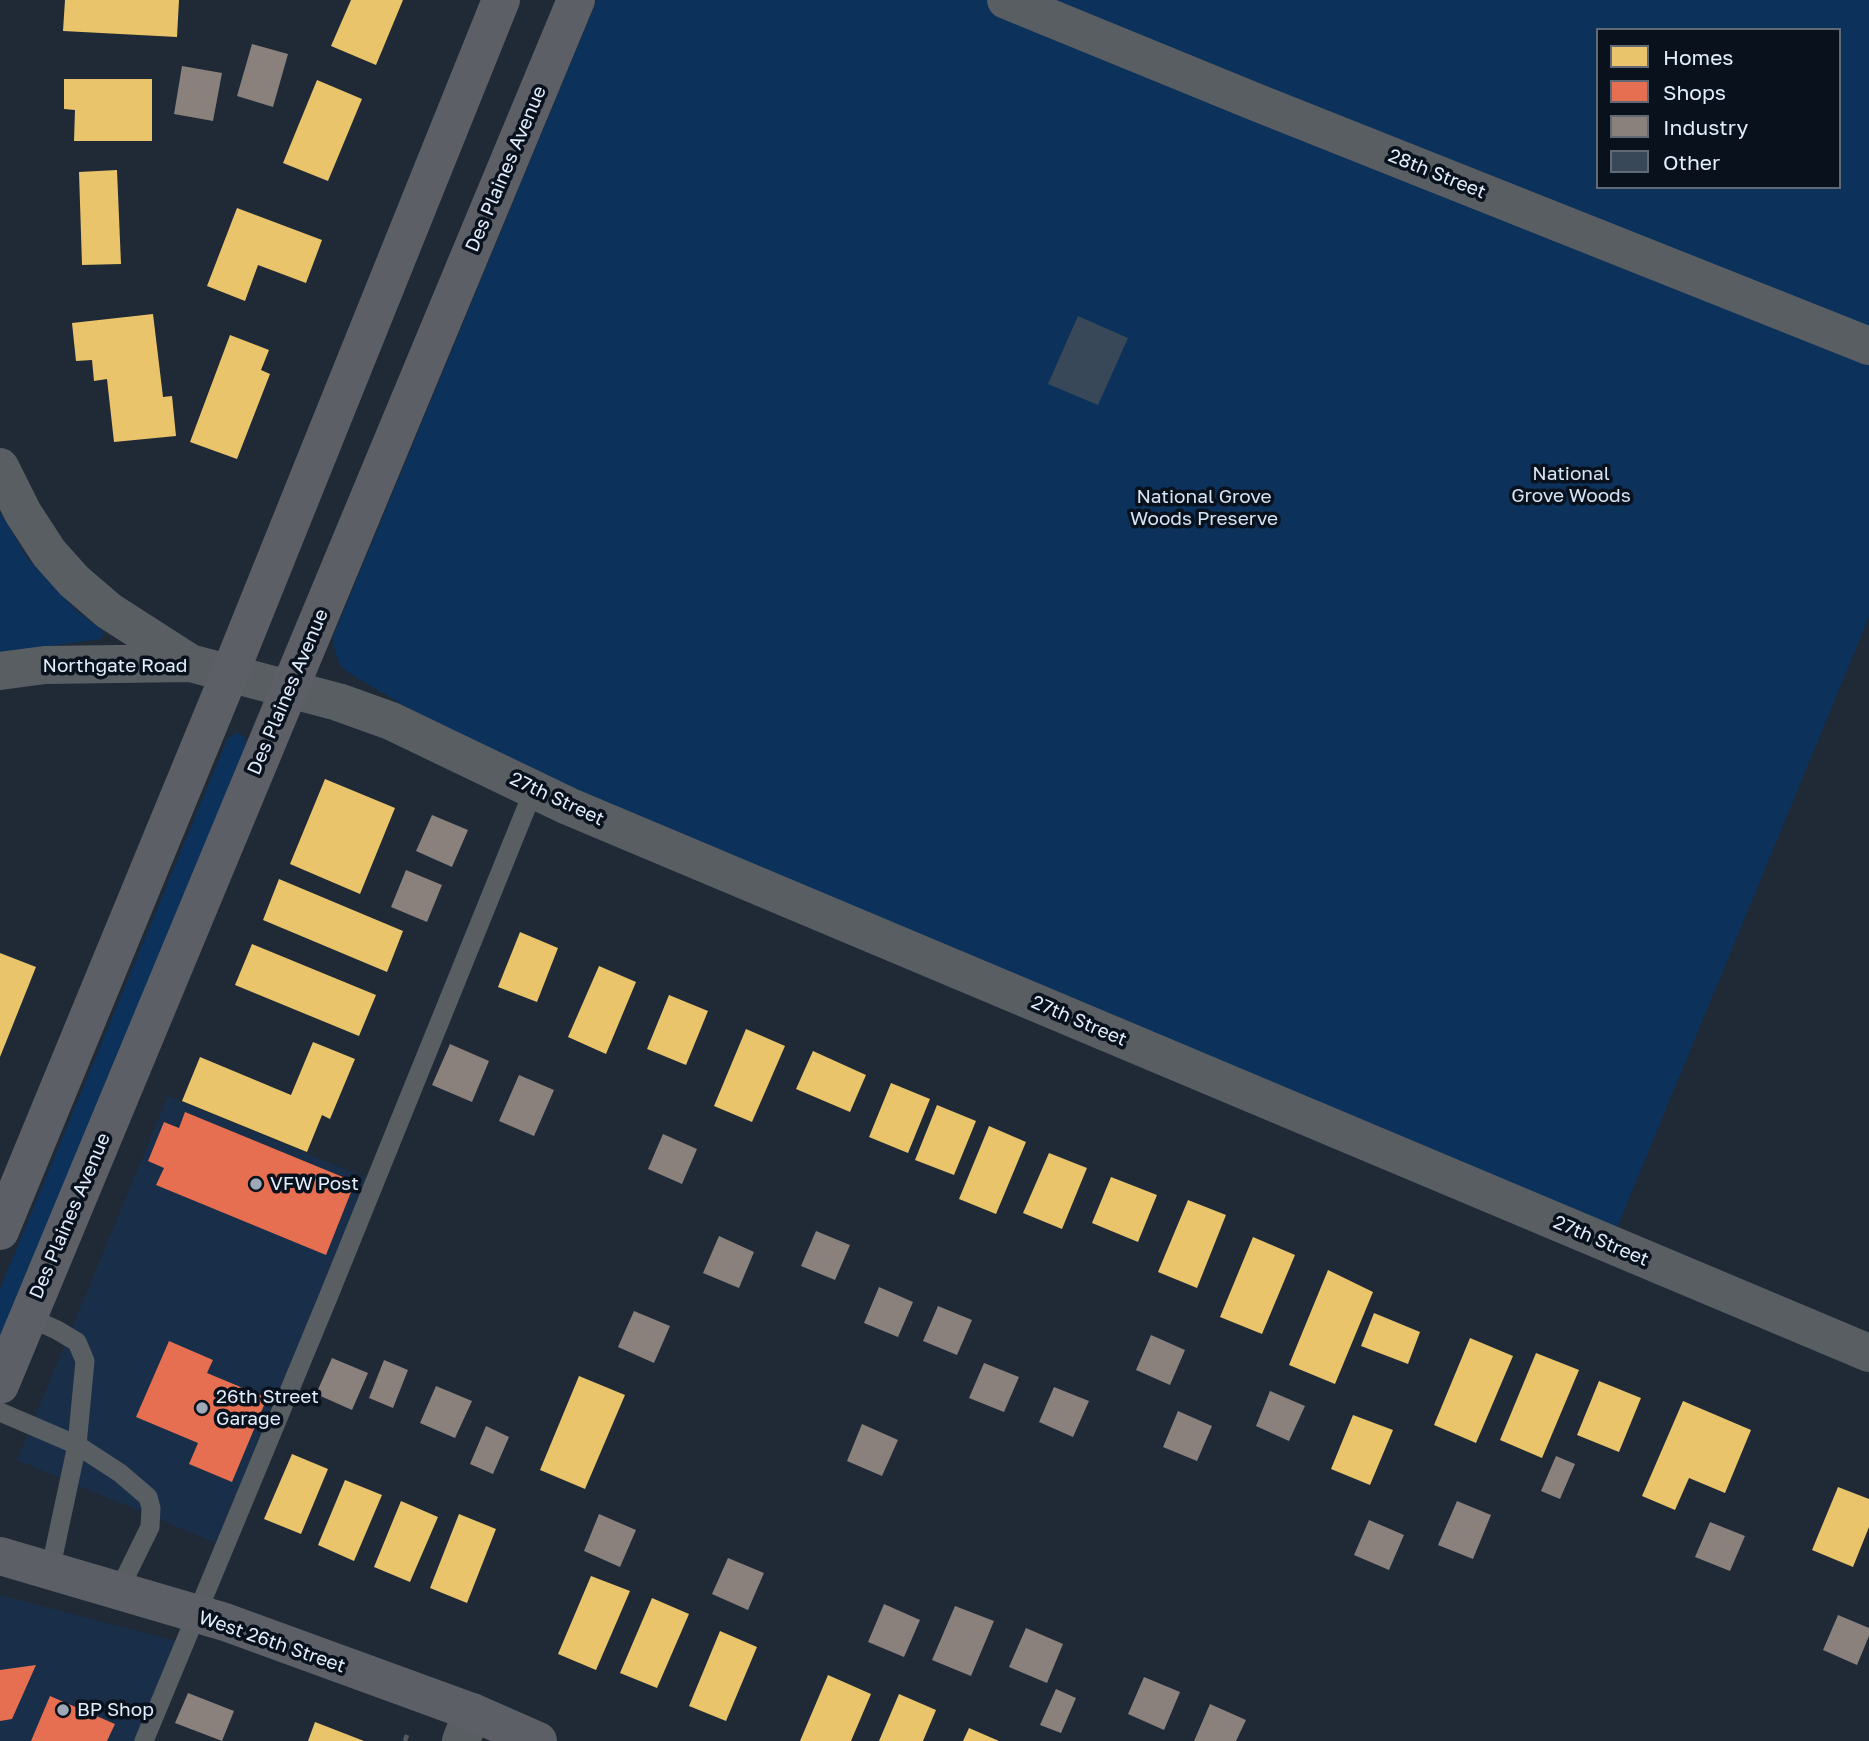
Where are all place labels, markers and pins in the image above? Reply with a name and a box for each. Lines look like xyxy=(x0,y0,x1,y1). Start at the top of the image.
place label: VFW Post xyxy=(270,1173,359,1195)
marker: VFW Post xyxy=(248,1176,264,1192)
place label: 26th Street Garage xyxy=(216,1386,319,1430)
marker: 26th Street Garage xyxy=(194,1400,210,1416)
place label: BP Shop xyxy=(77,1699,154,1721)
marker: BP Shop xyxy=(55,1702,71,1718)

